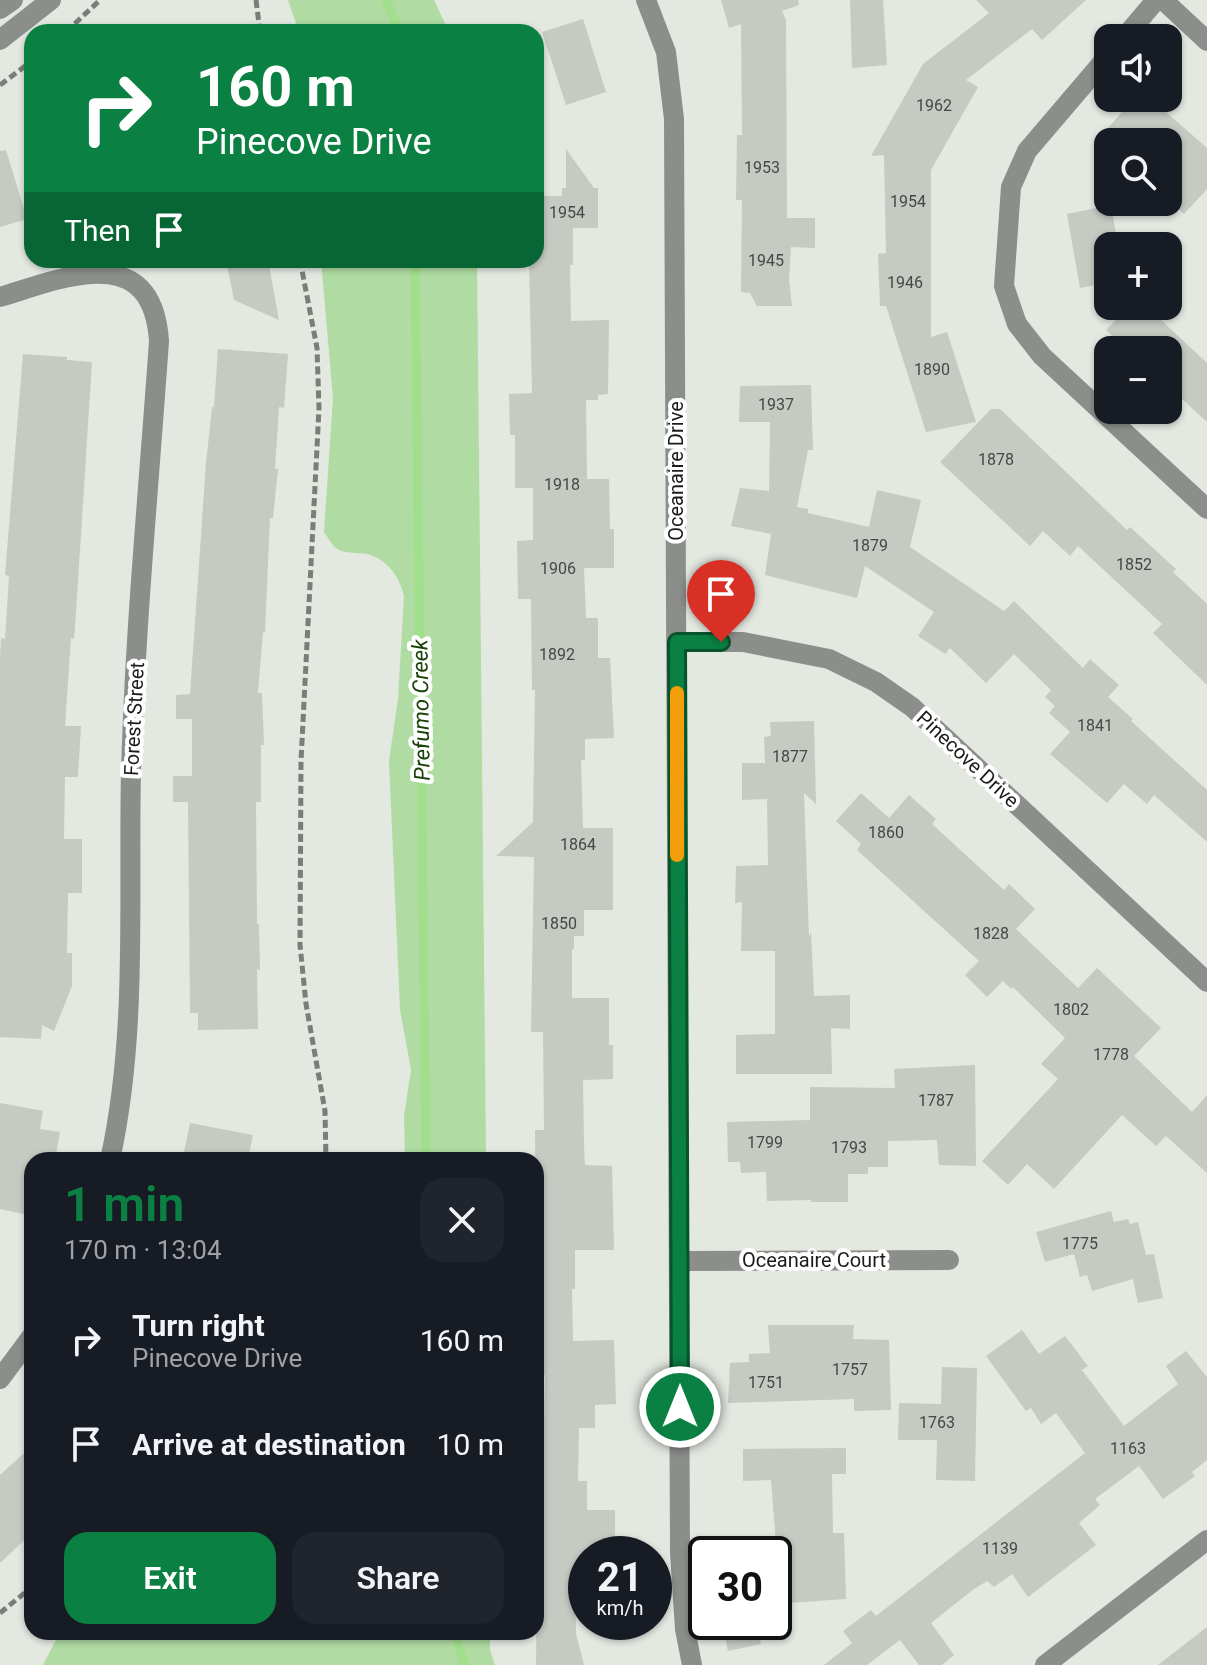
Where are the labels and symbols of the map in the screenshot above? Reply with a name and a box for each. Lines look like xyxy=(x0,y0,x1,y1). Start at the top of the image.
house number: 1962 xyxy=(916,96,952,115)
house number: 1953 xyxy=(744,158,780,177)
house number: 1954 xyxy=(890,192,926,211)
house number: 1954 xyxy=(549,203,585,222)
house number: 1945 xyxy=(748,251,784,270)
house number: 1946 xyxy=(887,273,923,292)
house number: 1890 xyxy=(914,360,950,379)
house number: 1937 xyxy=(758,395,794,414)
street label: Oceanaire Drive xyxy=(664,401,688,541)
house number: 1878 xyxy=(978,450,1014,469)
house number: 1918 xyxy=(544,475,580,494)
house number: 1879 xyxy=(852,536,888,555)
house number: 1852 xyxy=(1116,555,1152,574)
house number: 1906 xyxy=(540,559,576,578)
pin xyxy=(687,560,755,642)
water label: Prefumo Creek xyxy=(407,638,435,781)
house number: 1892 xyxy=(539,645,575,664)
street label: Forest Street xyxy=(119,661,149,777)
street label: Pinecove Drive xyxy=(912,706,1024,812)
house number: 1841 xyxy=(1077,716,1113,735)
house number: 1877 xyxy=(772,747,808,766)
house number: 1860 xyxy=(868,823,904,842)
house number: 1864 xyxy=(560,835,596,854)
house number: 1850 xyxy=(541,914,577,933)
house number: 1828 xyxy=(973,924,1009,943)
house number: 1802 xyxy=(1053,1000,1089,1019)
house number: 1778 xyxy=(1093,1045,1129,1064)
house number: 1787 xyxy=(918,1091,954,1110)
house number: 1799 xyxy=(747,1133,783,1152)
house number: 1793 xyxy=(831,1138,867,1157)
house number: 1775 xyxy=(1062,1234,1098,1253)
street label: Oceanaire Court xyxy=(742,1248,886,1272)
house number: 1757 xyxy=(832,1360,868,1379)
position arrow xyxy=(638,1365,722,1449)
house number: 1751 xyxy=(748,1373,784,1392)
house number: 1763 xyxy=(919,1413,955,1432)
house number: 1163 xyxy=(1110,1439,1146,1458)
speed limit sign: 30 xyxy=(688,1536,792,1640)
house number: 1139 xyxy=(982,1539,1018,1558)

